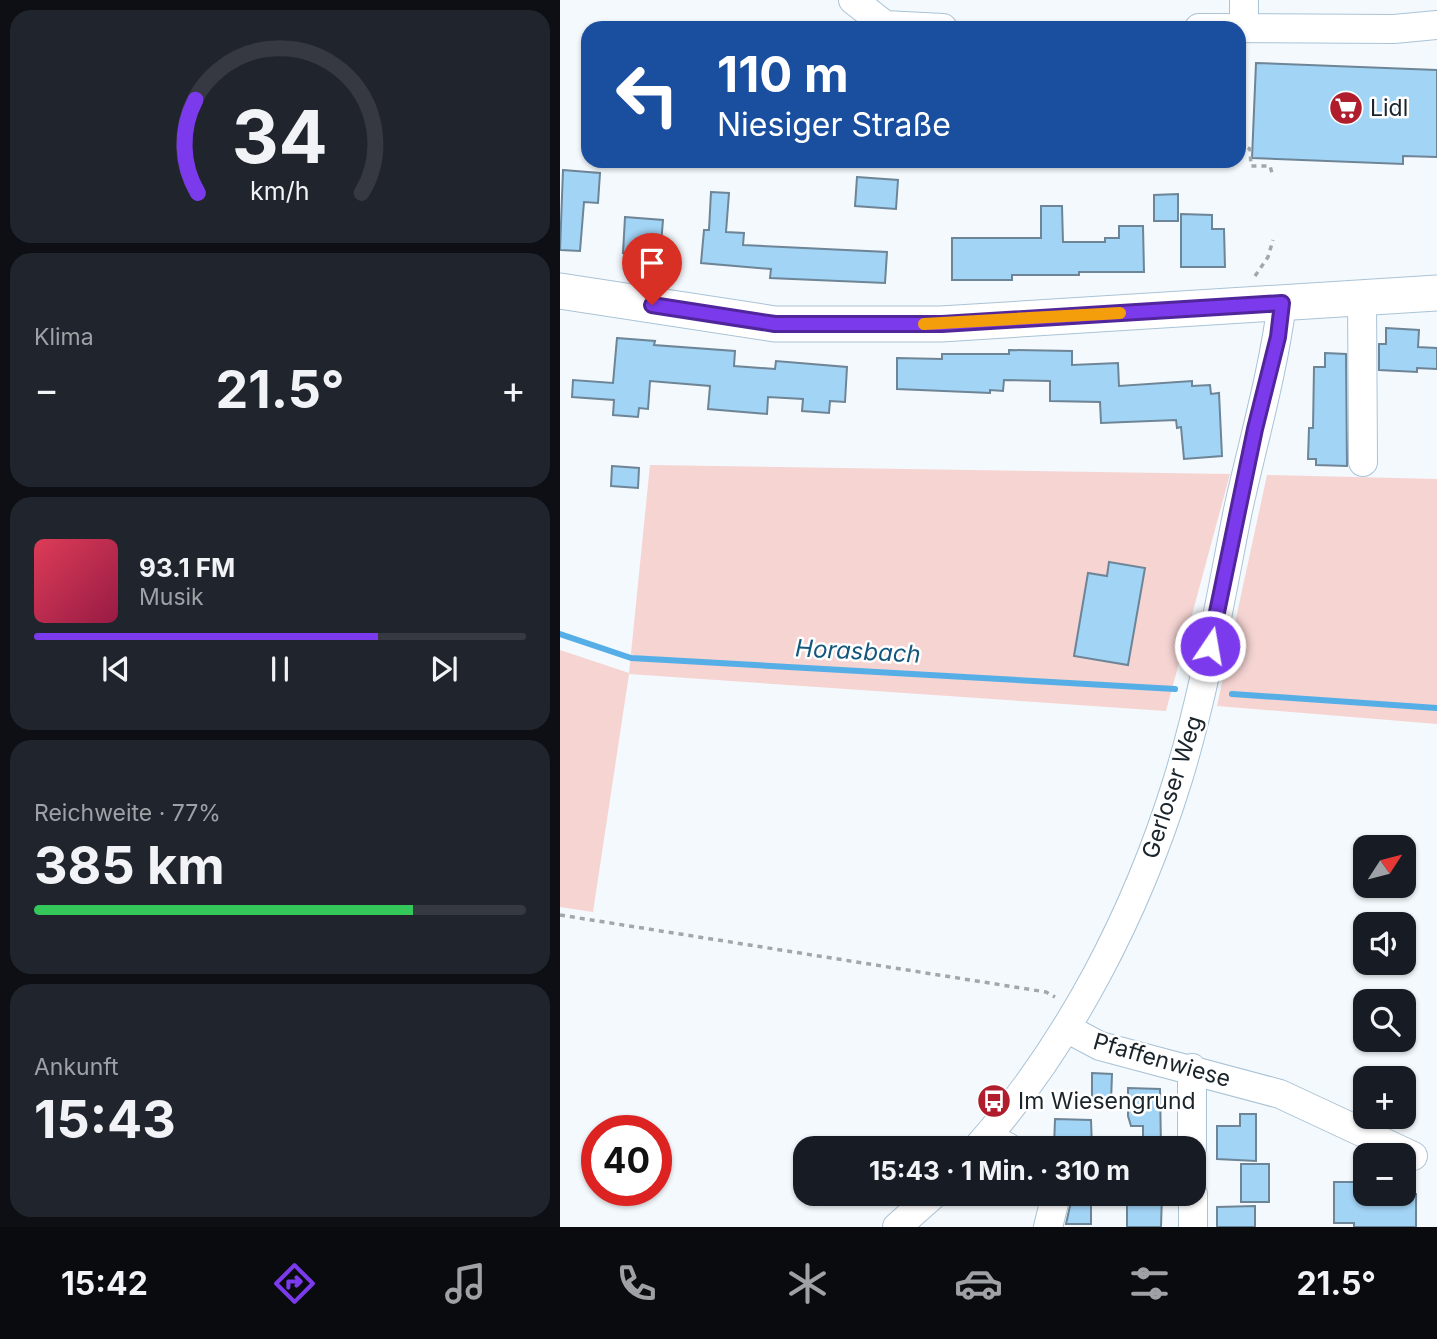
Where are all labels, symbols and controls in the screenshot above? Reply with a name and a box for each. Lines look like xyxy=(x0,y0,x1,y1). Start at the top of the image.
text: 110 m xyxy=(717,45,849,104)
icon: left xyxy=(602,49,693,140)
supermarket icon: Lidl xyxy=(1327,89,1365,127)
text: 34 xyxy=(232,92,328,181)
place label: Lidl xyxy=(1370,94,1408,122)
text: Niesiger Straße xyxy=(717,105,951,144)
text: km/h xyxy=(250,176,310,206)
pin xyxy=(622,233,682,305)
icon: arrive xyxy=(633,244,671,282)
text: Klima xyxy=(34,323,94,351)
text: 21.5° xyxy=(215,358,345,421)
text: − xyxy=(34,366,59,412)
text: + xyxy=(501,366,526,412)
text: 93.1 FM xyxy=(139,552,235,583)
text: Musik xyxy=(139,583,204,611)
position arrow xyxy=(1173,609,1247,683)
water label: Horasbach xyxy=(795,633,921,669)
icon: previous xyxy=(97,650,135,688)
icon: pause xyxy=(261,650,299,688)
icon: next xyxy=(425,650,463,688)
street label: Gerloser Weg xyxy=(1136,712,1208,862)
text: Reichweite · 77% xyxy=(34,799,221,827)
text: 385 km xyxy=(34,834,225,897)
north arrow xyxy=(1353,835,1416,898)
map controls xyxy=(1353,835,1416,1206)
button: sound xyxy=(1353,912,1416,975)
button: search xyxy=(1353,989,1416,1052)
street label: Pfaffenwiese xyxy=(1090,1027,1234,1093)
text: Ankunft xyxy=(34,1053,119,1081)
button: + xyxy=(1353,1066,1416,1129)
bus stop icon: Im Wiesengrund xyxy=(975,1082,1013,1120)
place label: Im Wiesengrund xyxy=(1018,1087,1196,1115)
text: 15:43 xyxy=(34,1088,176,1151)
speed limit sign: 40 xyxy=(581,1115,672,1206)
button: − xyxy=(1353,1143,1416,1206)
text: 15:43 · 1 Min. · 310 m xyxy=(869,1155,1130,1186)
icon: directions xyxy=(270,1259,319,1308)
icon: music xyxy=(441,1259,490,1308)
icon: phone xyxy=(612,1259,661,1308)
icon: climate xyxy=(783,1259,832,1308)
icon: car xyxy=(954,1259,1003,1308)
icon: filters xyxy=(1125,1259,1174,1308)
text: 15:42 xyxy=(61,1264,148,1303)
text: 21.5° xyxy=(1296,1264,1376,1303)

